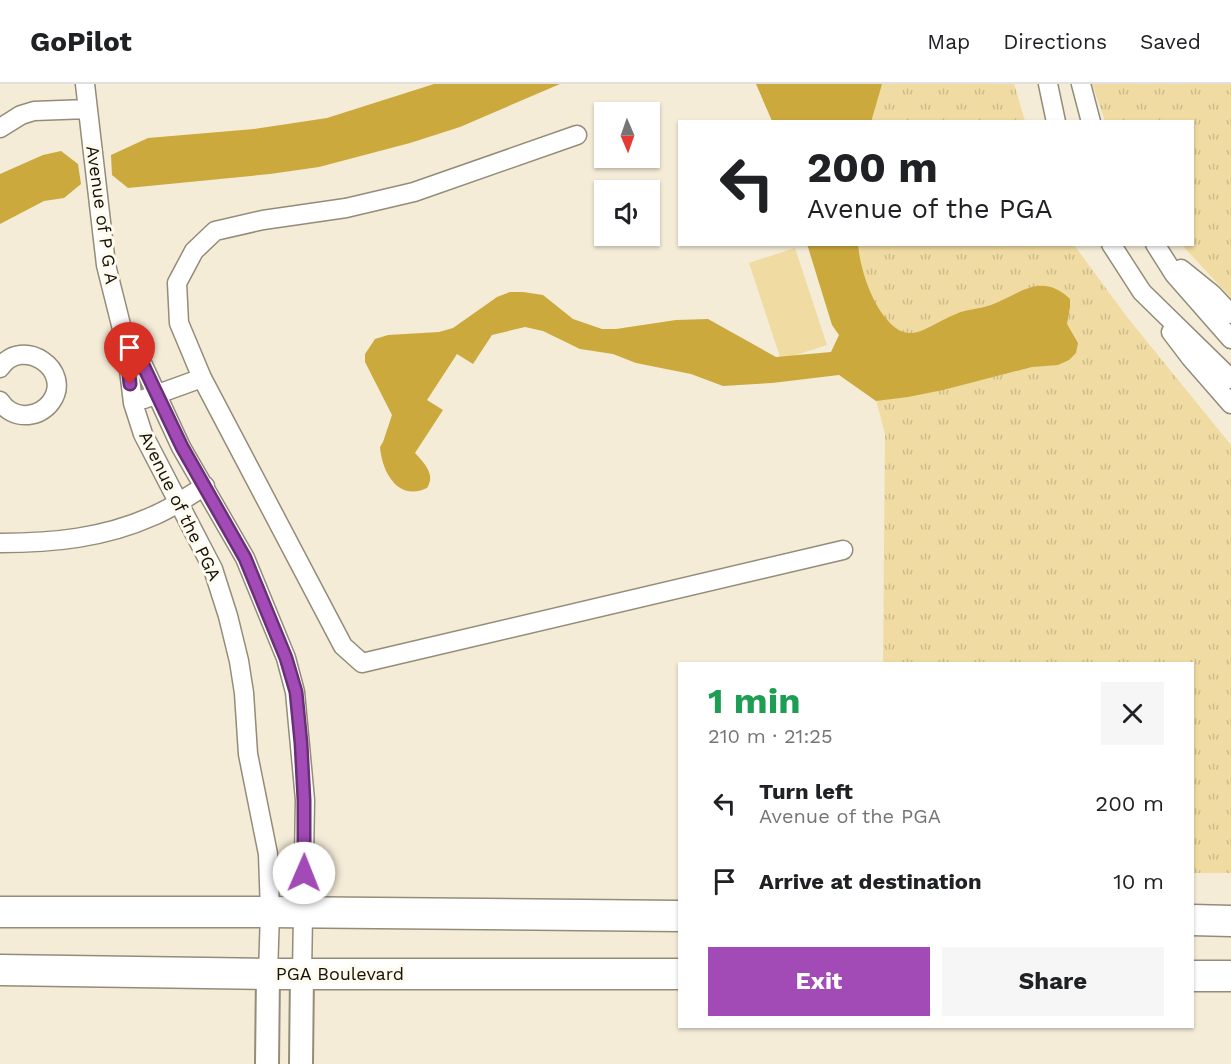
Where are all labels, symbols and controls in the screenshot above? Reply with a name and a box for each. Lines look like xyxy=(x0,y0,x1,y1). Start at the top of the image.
text: GoPilot xyxy=(30,25,132,58)
text: Map xyxy=(927,29,970,54)
text: Directions xyxy=(1003,29,1107,54)
text: Saved xyxy=(1140,29,1201,54)
north arrow xyxy=(594,102,660,168)
map controls xyxy=(594,102,660,246)
text: 200 m xyxy=(807,143,938,192)
street label: Avenue of P G A xyxy=(82,144,123,286)
icon: left xyxy=(708,144,786,222)
button: sound xyxy=(594,180,660,246)
text: Avenue of the PGA xyxy=(807,193,1053,225)
pin xyxy=(104,322,155,384)
icon: arrive xyxy=(113,331,146,364)
street label: Avenue of the PGA xyxy=(135,428,226,584)
text: 1 min xyxy=(708,680,800,722)
button: close xyxy=(1101,682,1164,745)
text: 210 m · 21:25 xyxy=(708,724,833,748)
text: Turn left xyxy=(759,779,853,804)
icon: left xyxy=(708,787,741,820)
text: 200 m xyxy=(1095,791,1164,816)
text: Avenue of the PGA xyxy=(759,804,941,828)
position arrow xyxy=(272,841,336,905)
icon: arrive xyxy=(708,865,741,898)
text: Arrive at destination xyxy=(759,869,982,894)
text: 10 m xyxy=(1113,869,1164,894)
button: Exit xyxy=(708,947,930,1016)
button: Share xyxy=(942,947,1164,1016)
street label: PGA Boulevard xyxy=(276,963,404,984)

